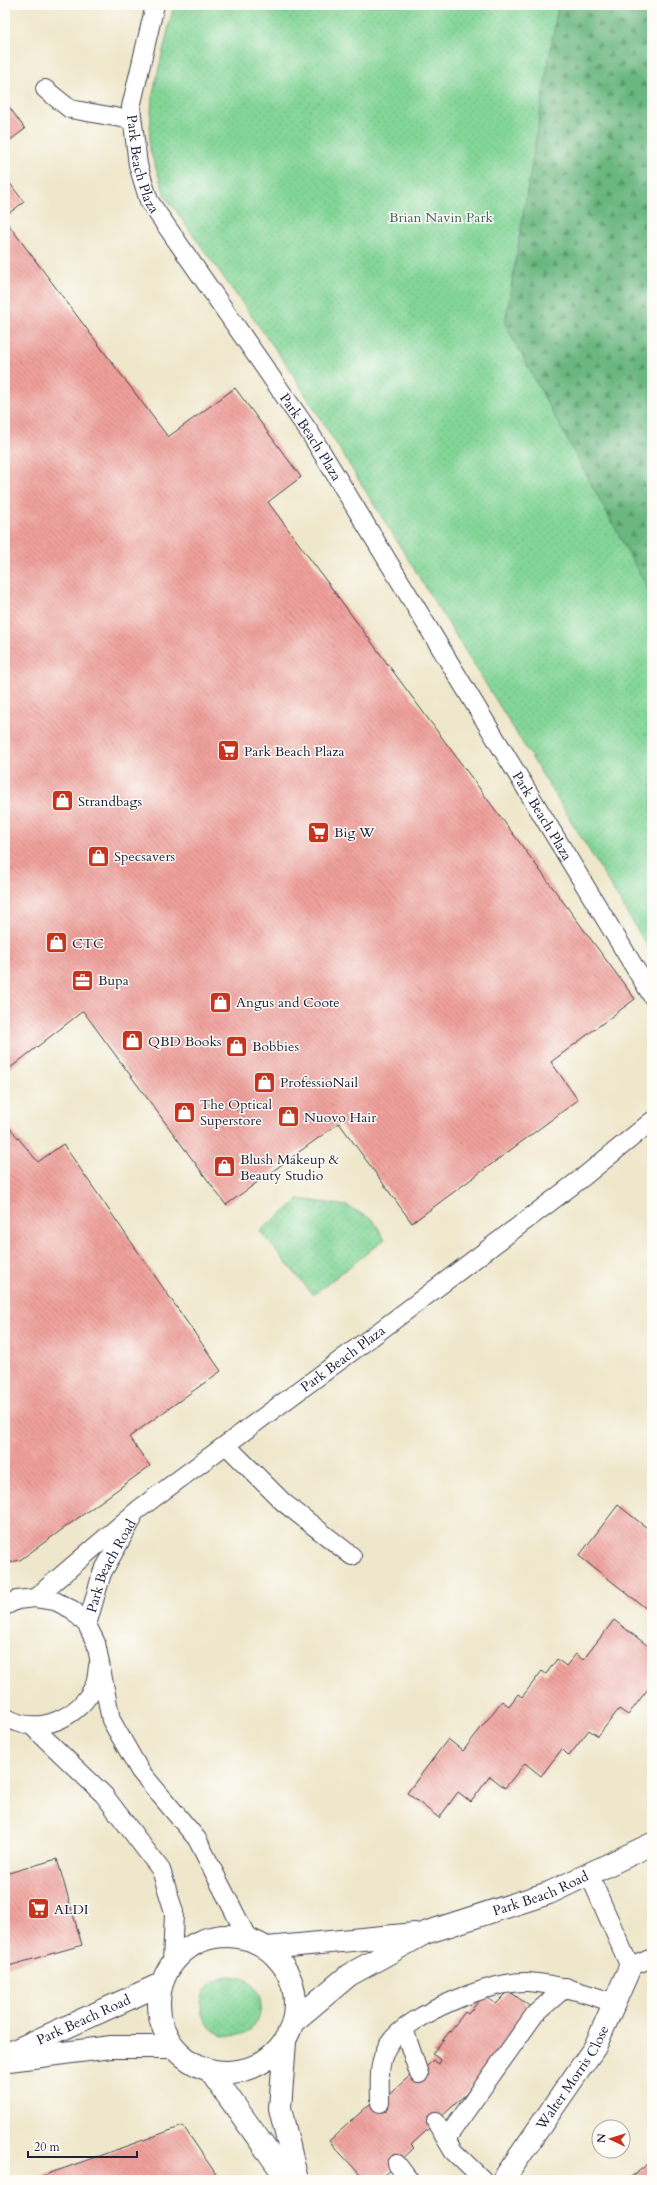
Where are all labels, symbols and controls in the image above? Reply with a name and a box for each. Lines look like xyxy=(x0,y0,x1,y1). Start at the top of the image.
street label: Park Beach Plaza xyxy=(122,114,164,217)
park label: Brian Navin Park xyxy=(389,208,493,227)
street label: Park Beach Plaza xyxy=(275,390,346,484)
supermarket icon: Park Beach Plaza xyxy=(215,738,241,764)
place label: Park Beach Plaza xyxy=(244,742,345,761)
street label: Park Beach Plaza xyxy=(508,768,576,864)
shop icon: Strandbags xyxy=(50,788,76,814)
place label: Strandbags xyxy=(78,792,142,811)
supermarket icon: Big W xyxy=(305,819,331,845)
place label: Big W xyxy=(334,823,375,842)
shop icon: Specsavers xyxy=(85,843,111,869)
place label: Specsavers xyxy=(114,847,175,866)
shop icon: CTC xyxy=(44,930,70,956)
place label: CTC xyxy=(72,934,104,953)
office icon: Bupa xyxy=(70,967,96,993)
place label: Bupa xyxy=(98,971,129,990)
shop icon: Angus and Coote xyxy=(208,989,234,1015)
place label: Angus and Coote xyxy=(236,993,340,1012)
shop icon: QBD Books xyxy=(119,1028,145,1054)
place label: QBD Books xyxy=(148,1032,222,1051)
shop icon: Bobbies xyxy=(224,1033,250,1059)
place label: Bobbies xyxy=(252,1037,299,1056)
shop icon: ProfessioNail xyxy=(251,1069,277,1095)
place label: ProfessioNail xyxy=(280,1073,358,1092)
place label: The Optical Superstore xyxy=(200,1095,272,1130)
shop icon: The Optical Superstore xyxy=(172,1099,198,1125)
shop icon: Nuovo Hair xyxy=(275,1104,301,1130)
place label: Nuovo Hair xyxy=(304,1108,377,1127)
place label: Blush Makeup & Beauty Studio xyxy=(240,1150,340,1185)
shop icon: Blush Makeup & Beauty Studio xyxy=(212,1154,238,1180)
street label: Park Beach Plaza xyxy=(297,1321,389,1397)
street label: Park Beach Road xyxy=(82,1515,141,1615)
street label: Park Beach Road xyxy=(490,1866,592,1921)
supermarket icon: ALDI xyxy=(25,1896,51,1922)
place label: ALDI xyxy=(54,1900,89,1919)
street label: Park Beach Road xyxy=(33,1990,134,2049)
street label: Walter Morris Close xyxy=(531,2023,613,2134)
north arrow xyxy=(591,2119,631,2159)
scale bar xyxy=(28,2133,137,2159)
text: N xyxy=(594,2133,609,2144)
text: 20 m xyxy=(34,2139,61,2155)

